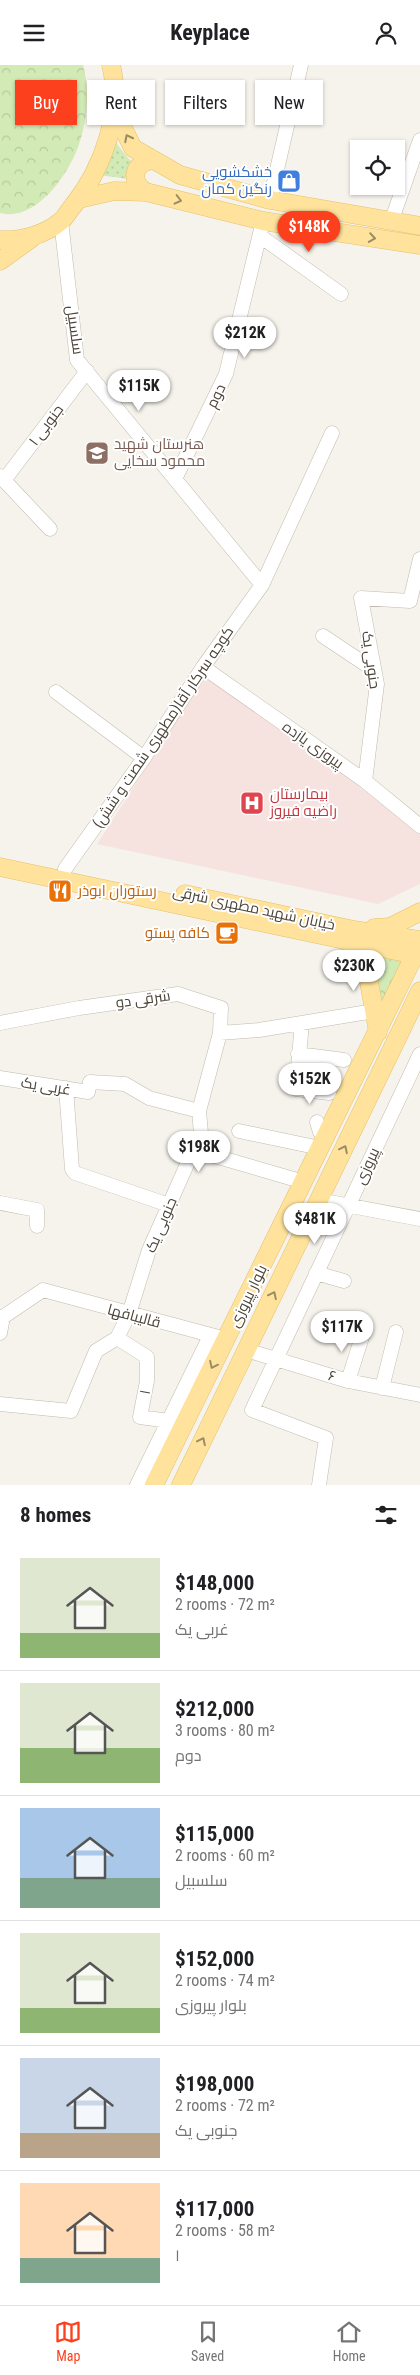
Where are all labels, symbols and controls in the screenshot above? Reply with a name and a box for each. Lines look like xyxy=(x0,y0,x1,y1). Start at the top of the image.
icon: menu xyxy=(20,19,48,47)
icon: person xyxy=(372,19,400,47)
text: Keyplace xyxy=(170,20,250,45)
chip: Buy xyxy=(15,80,77,125)
chip: Rent xyxy=(87,80,155,125)
chip: Filters xyxy=(165,80,245,125)
chip: New xyxy=(255,80,323,125)
one-way arrow xyxy=(124,134,134,143)
map controls xyxy=(350,140,405,195)
button: locate xyxy=(350,140,405,195)
place label: خشکشویی رنگین کمان xyxy=(201,163,272,199)
shop icon: خشکشویی رنگین کمان xyxy=(276,168,302,194)
one-way arrow xyxy=(173,194,182,204)
pin: $148K xyxy=(274,211,344,253)
text: $148K xyxy=(288,217,330,236)
one-way arrow xyxy=(367,232,376,242)
street label: سلسبیل xyxy=(62,304,87,356)
pin: $212K xyxy=(210,317,280,359)
text: $212K xyxy=(224,323,266,342)
pin: $115K xyxy=(104,369,174,412)
text: $115K xyxy=(118,376,160,395)
street label: دوم xyxy=(202,381,230,412)
street label: جنوبی ۱ xyxy=(25,401,68,450)
place label: هنرستان شهید محمود سخایی xyxy=(114,435,205,471)
school or university icon: هنرستان شهید محمود سخایی xyxy=(84,440,110,466)
street label: (مطهری شصت و شش)کوچه سرکار آقا xyxy=(89,623,238,832)
street label: جنوبی یک xyxy=(357,630,384,690)
street label: پیروزی یازده xyxy=(278,717,347,773)
place label: بیمارستان راضیه فیروز xyxy=(269,785,337,820)
hospital icon: بیمارستان راضیه فیروز xyxy=(239,790,265,816)
restaurant icon: رستوران ابوذر xyxy=(47,878,73,904)
place label: رستوران ابوذر xyxy=(77,882,157,901)
street label: خیابان شهید مطهری شرقی xyxy=(171,882,337,935)
cafe icon: کافه پستو xyxy=(214,920,240,946)
place label: کافه پستو xyxy=(145,924,210,943)
pin: $230K xyxy=(319,949,389,992)
text: $230K xyxy=(333,956,375,975)
street label: شرقی دو xyxy=(115,986,172,1013)
pin: $152K xyxy=(275,1063,345,1105)
text: $152K xyxy=(289,1069,331,1088)
street label: غربی یک xyxy=(20,1073,72,1100)
pin: $198K xyxy=(164,1131,234,1173)
text: $198K xyxy=(178,1137,220,1156)
one-way arrow xyxy=(338,1145,348,1154)
street label: پیروزی xyxy=(351,1145,384,1188)
street label: جنوبی یک xyxy=(141,1195,182,1256)
pin: $481K xyxy=(280,1203,350,1245)
text: $481K xyxy=(294,1209,336,1228)
street label: بلوار پیروزی xyxy=(225,1262,272,1331)
one-way arrow xyxy=(267,1291,277,1300)
street label: قالیبافها xyxy=(105,1300,163,1333)
pin: $117K xyxy=(307,1311,377,1353)
text: $117K xyxy=(321,1317,363,1336)
one-way arrow xyxy=(209,1360,219,1369)
street label: ۶ xyxy=(326,1366,338,1386)
street label: ۱ xyxy=(136,1388,154,1396)
one-way arrow xyxy=(196,1437,206,1446)
icon: filters xyxy=(372,1501,400,1529)
text: 8 homes xyxy=(20,1503,91,1527)
text: $148,000 xyxy=(175,1571,254,1595)
icon: home xyxy=(60,1578,120,1638)
text: 2 rooms · 72 m² xyxy=(175,1595,275,1614)
text: غربی یک xyxy=(175,1620,229,1639)
text: $212,000 xyxy=(175,1697,254,1721)
icon: home xyxy=(60,1703,120,1763)
text: 3 rooms · 80 m² xyxy=(175,1721,275,1740)
text: دوم xyxy=(175,1746,201,1765)
text: $115,000 xyxy=(175,1822,254,1846)
icon: home xyxy=(60,1828,120,1888)
text: 2 rooms · 60 m² xyxy=(175,1846,275,1865)
text: سلسبیل xyxy=(175,1871,228,1890)
text: $152,000 xyxy=(175,1947,254,1971)
icon: home xyxy=(60,1953,120,2013)
text: 2 rooms · 74 m² xyxy=(175,1971,275,1990)
text: بلوار پیروزی xyxy=(175,1996,247,2015)
text: $198,000 xyxy=(175,2072,254,2096)
icon: home xyxy=(60,2078,120,2138)
text: 2 rooms · 72 m² xyxy=(175,2096,275,2115)
text: جنوبی یک xyxy=(175,2121,237,2140)
text: $117,000 xyxy=(175,2197,254,2221)
icon: home xyxy=(60,2203,120,2263)
text: 2 rooms · 58 m² xyxy=(175,2221,275,2240)
text: ۱ xyxy=(175,2246,180,2265)
tab: Map xyxy=(54,2318,82,2364)
tab: Saved xyxy=(191,2318,224,2364)
tab: Home xyxy=(333,2318,366,2364)

